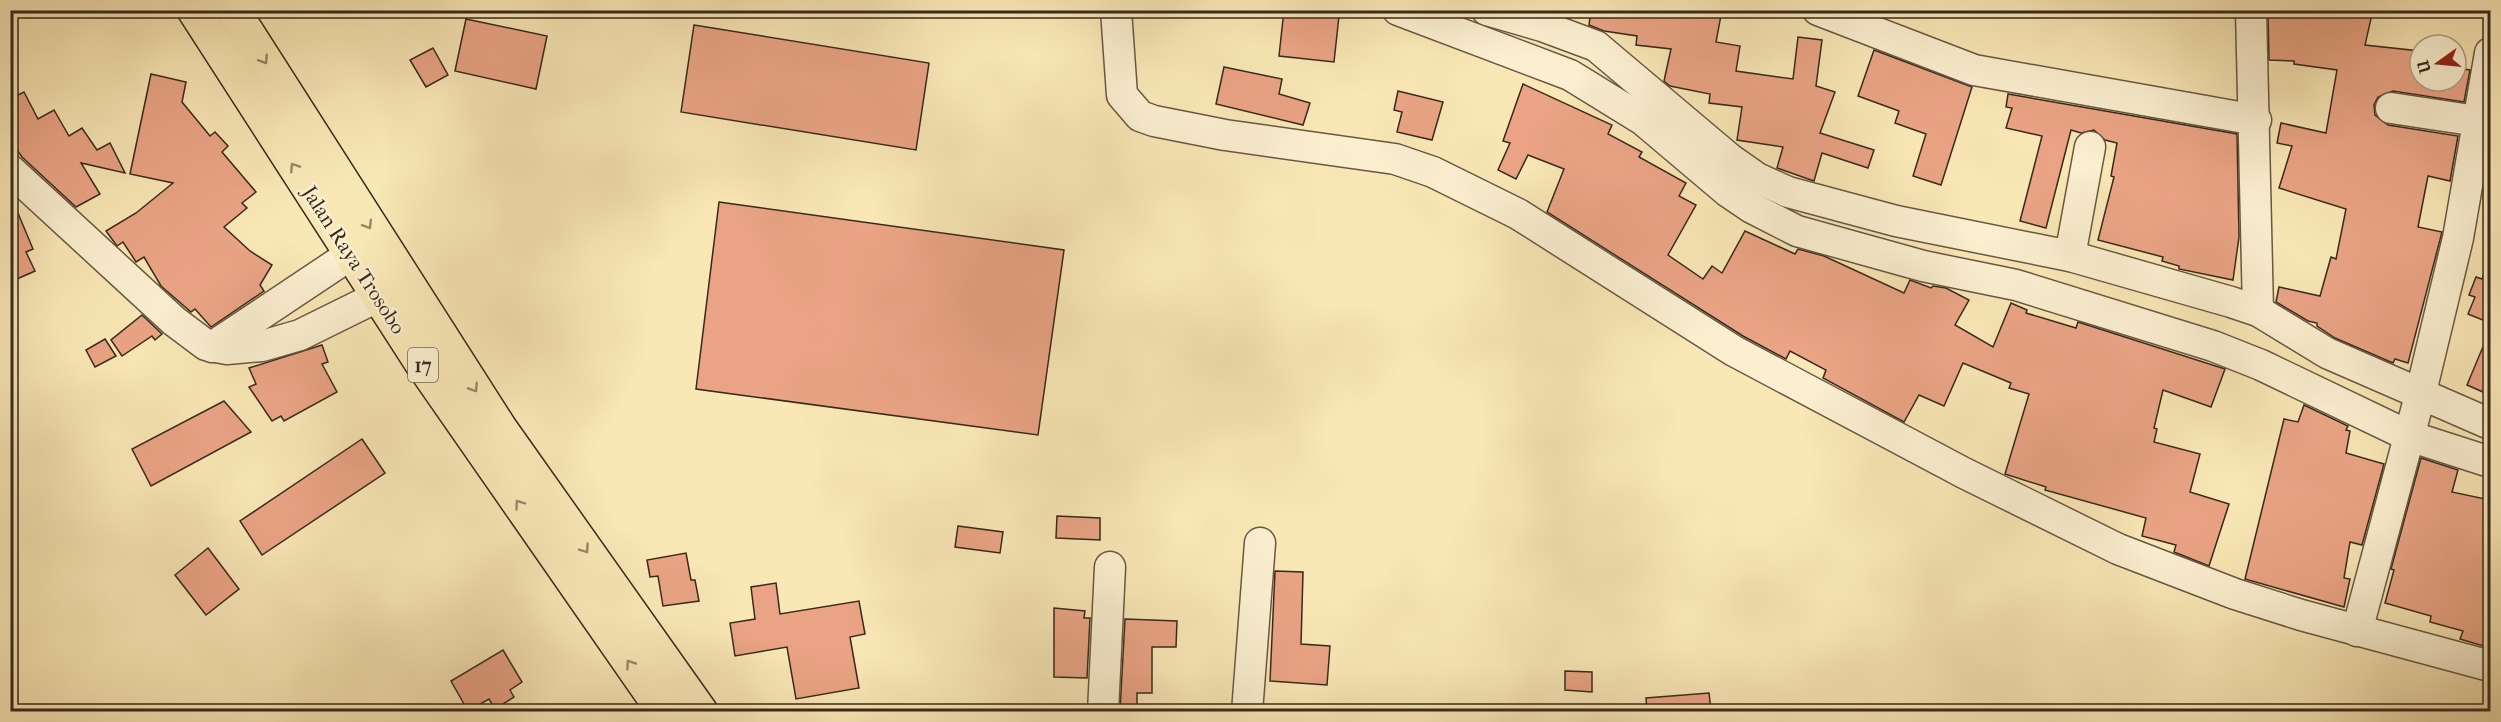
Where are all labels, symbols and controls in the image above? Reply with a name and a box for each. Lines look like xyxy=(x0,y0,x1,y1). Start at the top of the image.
north arrow xyxy=(2408,33,2468,93)
one-way arrow xyxy=(257,53,268,64)
text: U xyxy=(2413,58,2435,76)
one-way arrow xyxy=(290,163,301,174)
street label: Jalan Raya Trosobo xyxy=(296,180,411,338)
one-way arrow xyxy=(361,219,373,229)
road number: 17 xyxy=(408,348,438,382)
one-way arrow xyxy=(467,382,478,393)
one-way arrow xyxy=(515,499,526,510)
one-way arrow xyxy=(578,542,589,553)
one-way arrow xyxy=(626,660,637,671)

